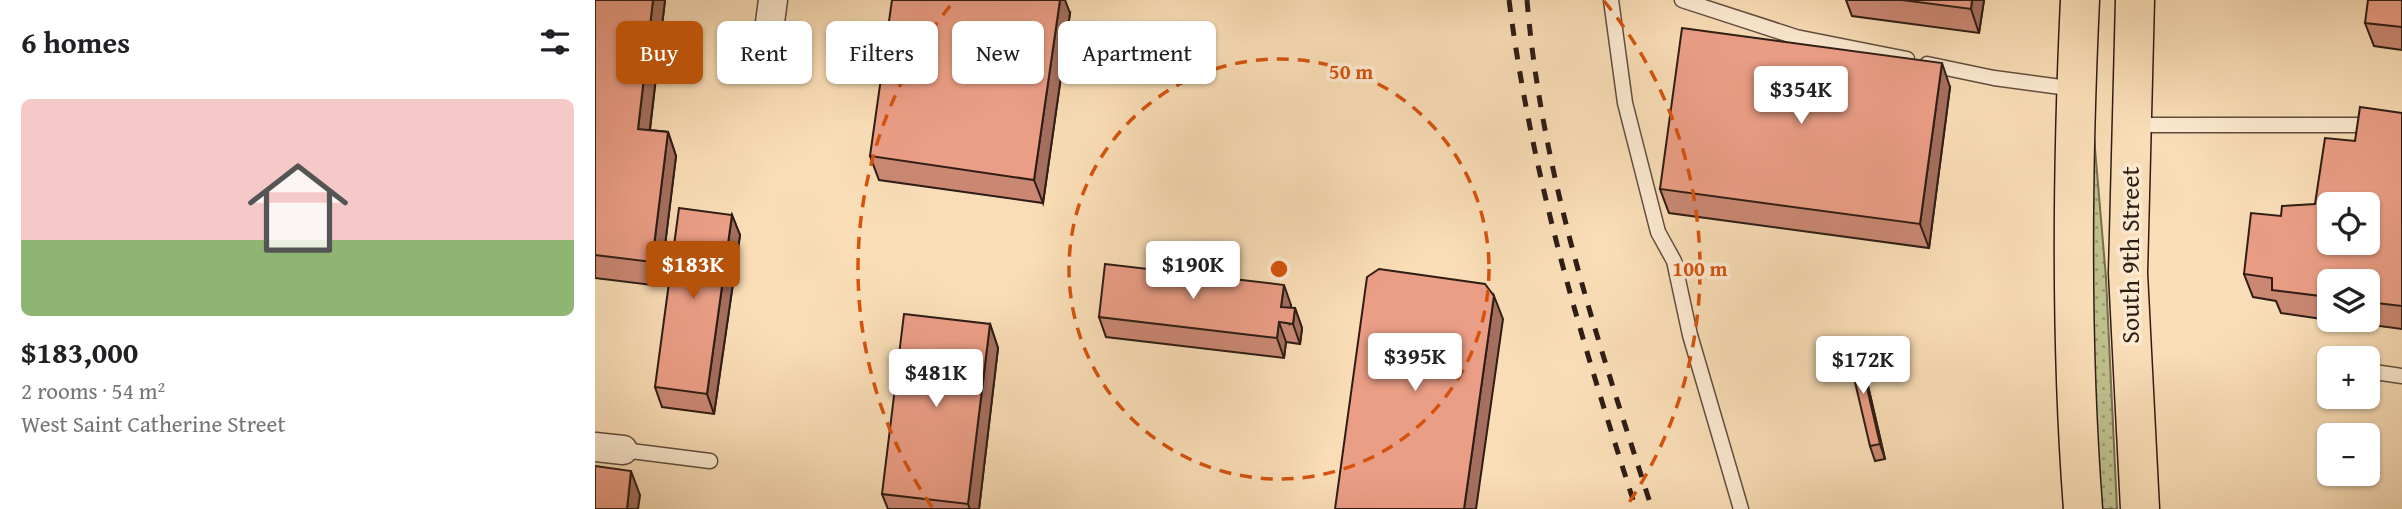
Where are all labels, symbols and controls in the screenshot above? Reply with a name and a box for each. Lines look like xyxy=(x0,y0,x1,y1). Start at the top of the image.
text: 6 homes xyxy=(21,20,130,64)
chip: Buy xyxy=(616,21,703,84)
chip: Rent xyxy=(717,21,812,84)
chip: Filters xyxy=(826,21,938,84)
chip: New xyxy=(952,21,1044,84)
chip: Apartment xyxy=(1058,21,1216,84)
icon: filters xyxy=(536,23,574,61)
text: 50 m xyxy=(1329,56,1373,87)
pin: $354K xyxy=(1752,66,1850,126)
text: $354K xyxy=(1770,72,1832,105)
icon: home xyxy=(235,145,361,271)
street label: South 9th Street xyxy=(2110,166,2149,344)
map controls xyxy=(2317,192,2380,486)
button: locate xyxy=(2317,192,2380,255)
pin: $183K xyxy=(644,242,742,301)
pin: $190K xyxy=(1144,242,1242,301)
text: $183K xyxy=(662,247,724,280)
text: $190K xyxy=(1162,247,1224,280)
text: 100 m xyxy=(1672,253,1728,284)
centre of rings xyxy=(1267,257,1291,281)
button: layers xyxy=(2317,269,2380,332)
text: $183,000 xyxy=(21,330,138,374)
pin: $395K xyxy=(1366,334,1464,393)
pin: $172K xyxy=(1814,336,1912,396)
text: $395K xyxy=(1384,339,1446,372)
text: $172K xyxy=(1832,342,1894,375)
button: + xyxy=(2317,346,2380,409)
pin: $481K xyxy=(887,350,985,409)
text: $481K xyxy=(905,355,967,388)
text: 2 rooms · 54 m² xyxy=(21,374,165,407)
text: West Saint Catherine Street xyxy=(21,407,286,440)
button: − xyxy=(2317,423,2380,486)

